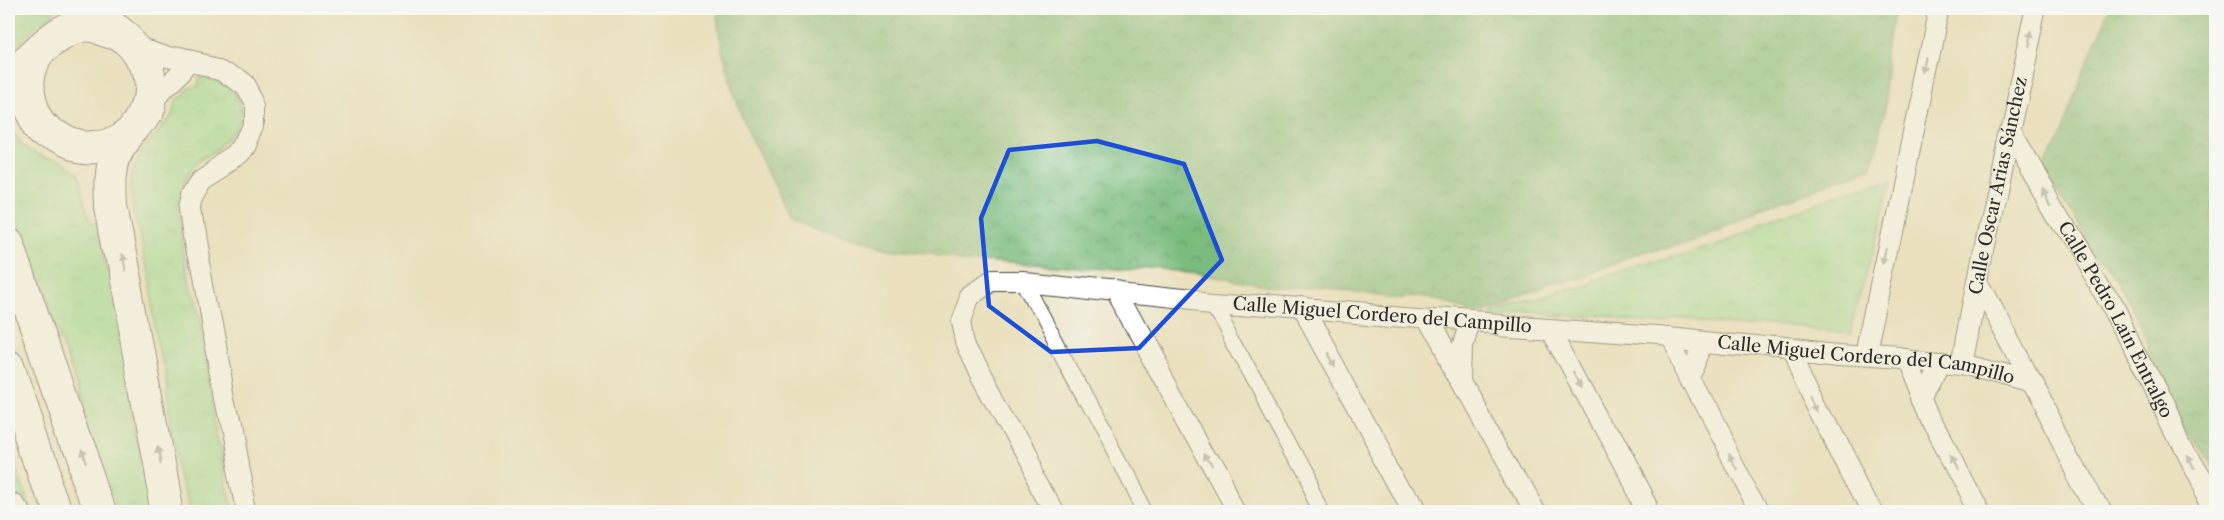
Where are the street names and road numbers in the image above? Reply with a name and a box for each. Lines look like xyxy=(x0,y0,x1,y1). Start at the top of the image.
street label: Calle Oscar Arias Sánchez xyxy=(1965,75,2032,296)
street label: Calle Pedro Laín Entralgo xyxy=(2053,217,2178,422)
street label: Calle Miguel Cordero del Campillo xyxy=(1232,293,1533,338)
street label: Calle Miguel Cordero del Campillo xyxy=(1716,331,2017,389)

